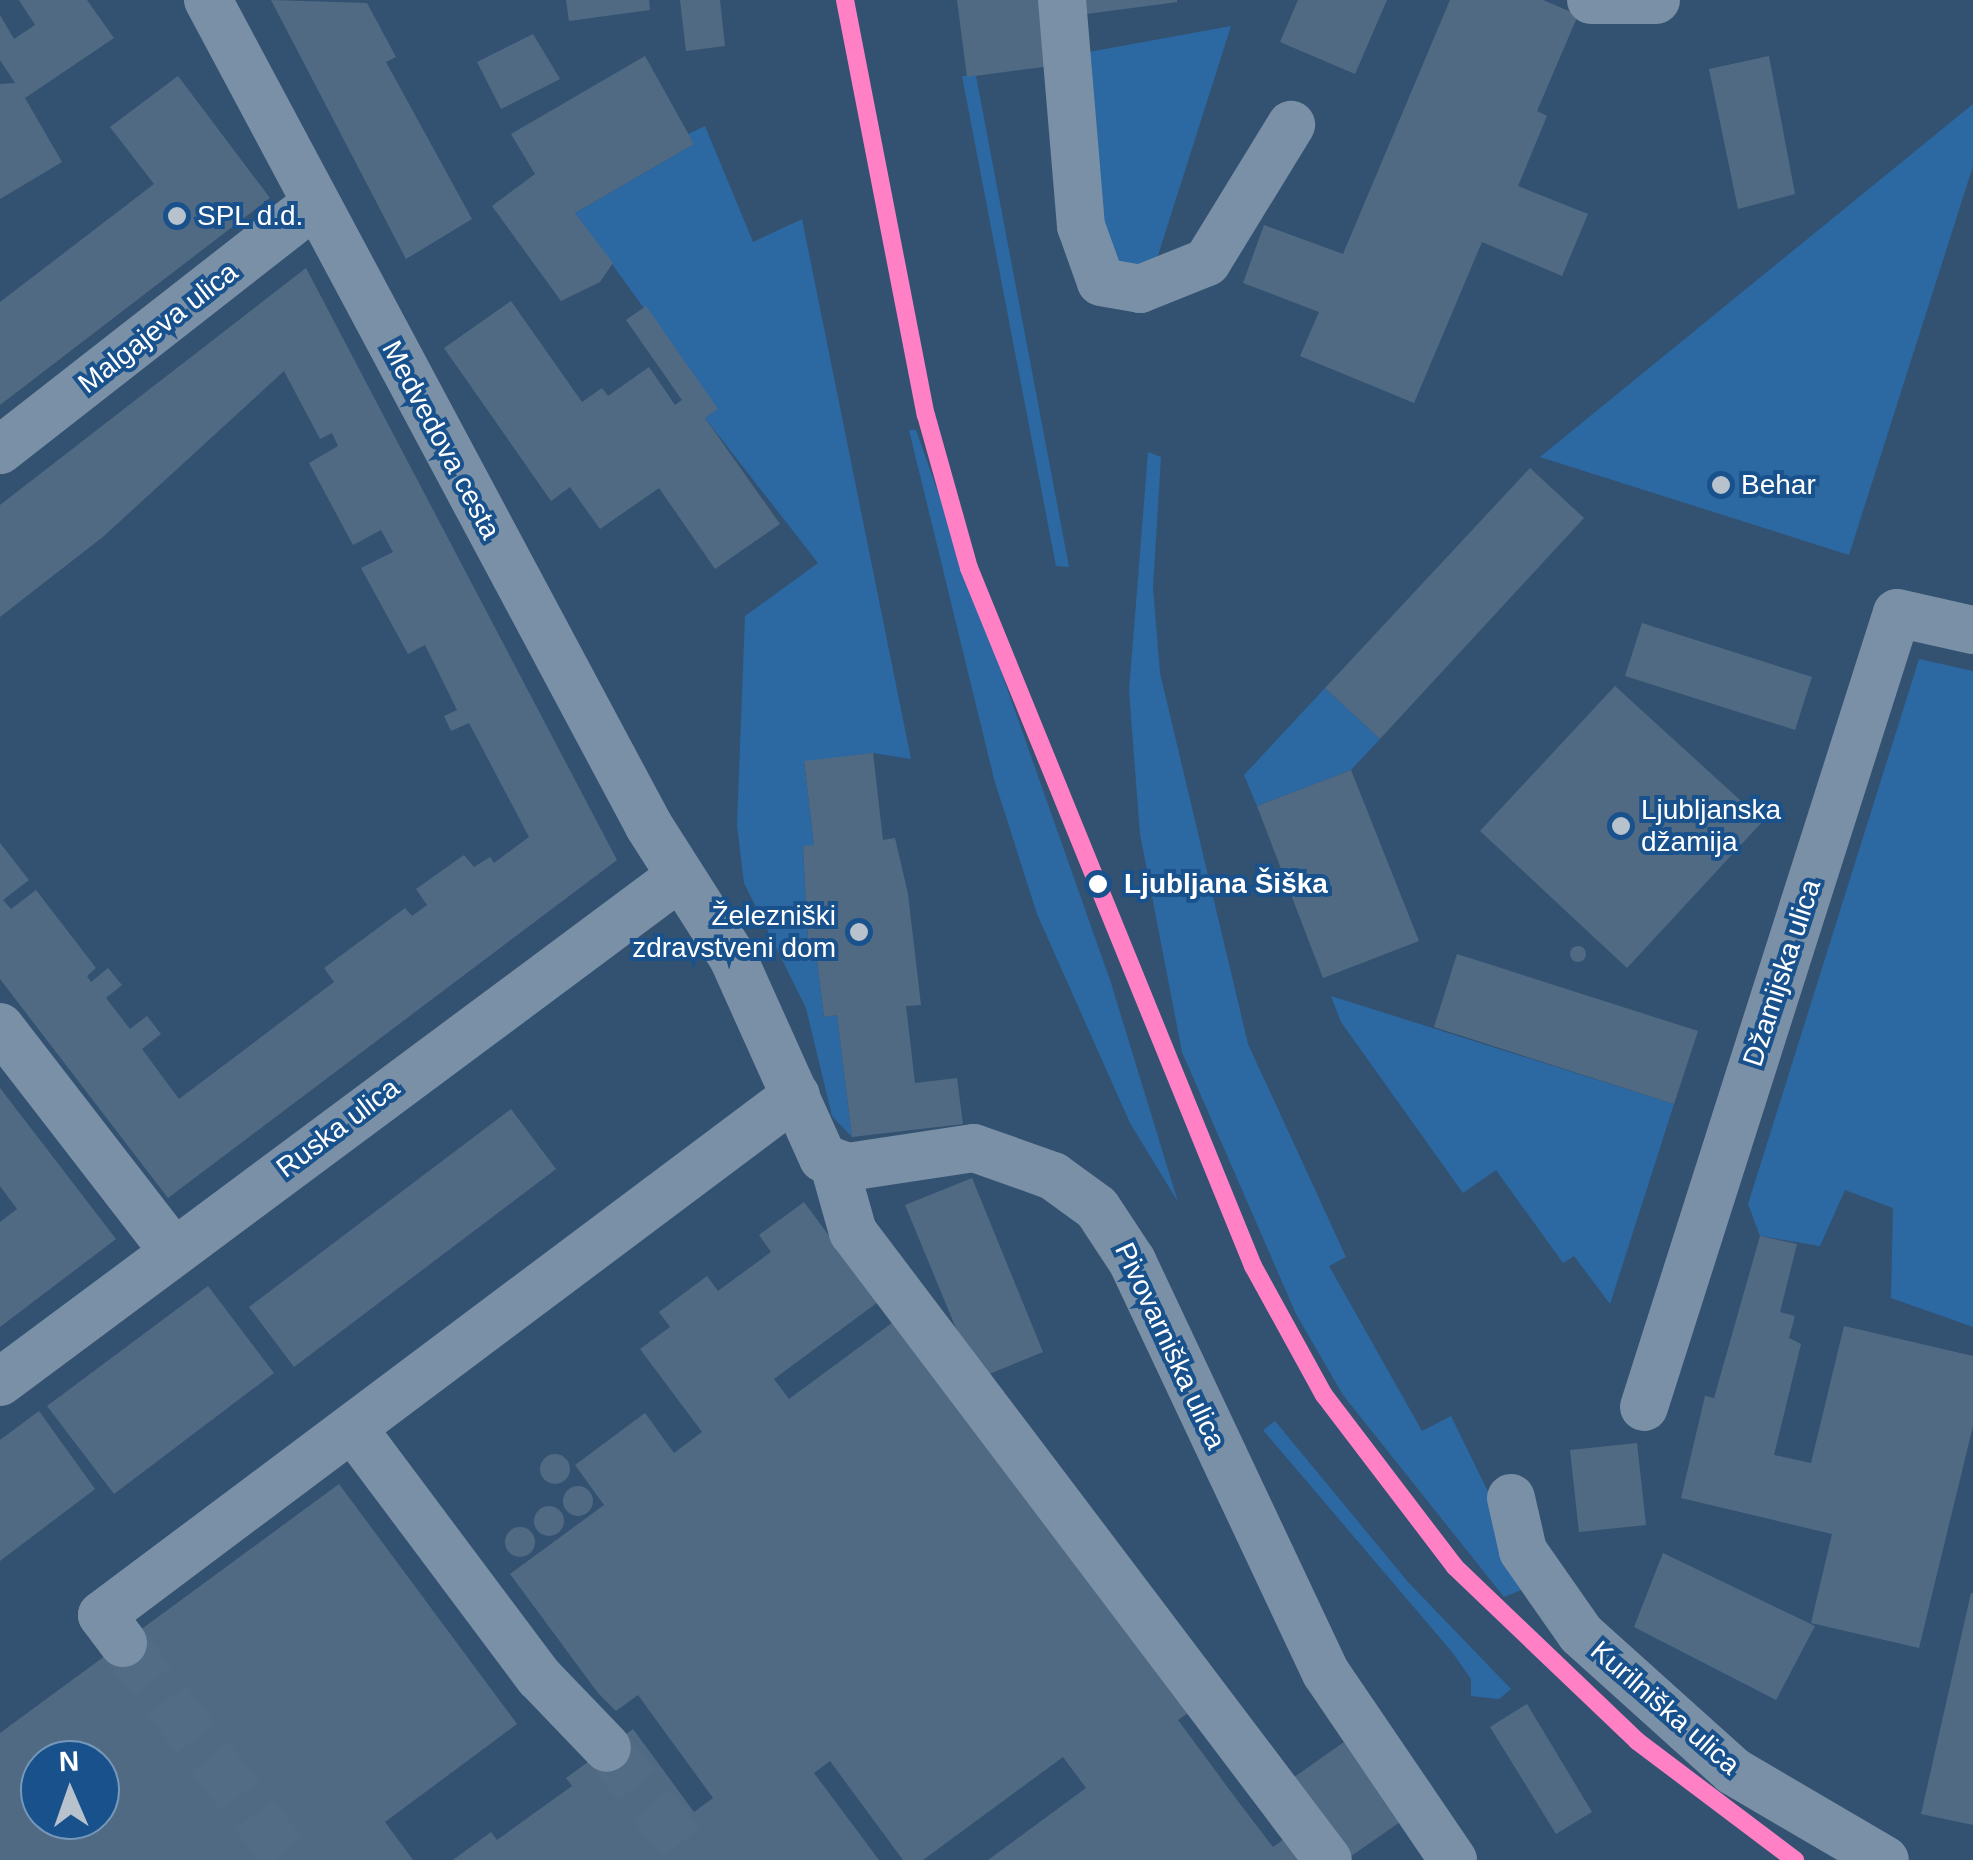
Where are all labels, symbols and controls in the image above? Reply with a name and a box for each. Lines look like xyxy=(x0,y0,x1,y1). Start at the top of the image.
place label: SPL d.d. xyxy=(197,199,304,233)
marker: SPL d.d. xyxy=(166,205,188,227)
street label: Malgajeva ulica xyxy=(72,255,244,401)
street label: Medvedova cesta xyxy=(375,335,507,545)
place label: Behar xyxy=(1741,468,1816,502)
marker: Behar xyxy=(1710,474,1732,496)
place label: Ljubljanska džamija xyxy=(1641,793,1781,859)
marker: Ljubljanska džamija xyxy=(1610,815,1632,837)
marker: Ljubljana Šiška xyxy=(1081,867,1115,901)
place label: Ljubljana Šiška xyxy=(1124,867,1328,901)
street label: Džamijska ulica xyxy=(1736,875,1828,1071)
place label: Železniški zdravstveni dom xyxy=(632,899,836,965)
marker: Železniški zdravstveni dom xyxy=(846,919,872,945)
street label: Ruska ulica xyxy=(270,1071,406,1185)
street label: Pivovarniška ulica xyxy=(1107,1237,1233,1455)
street label: Kurilniška ulica xyxy=(1584,1634,1746,1782)
north arrow xyxy=(20,1740,120,1840)
text: N xyxy=(58,1746,80,1777)

